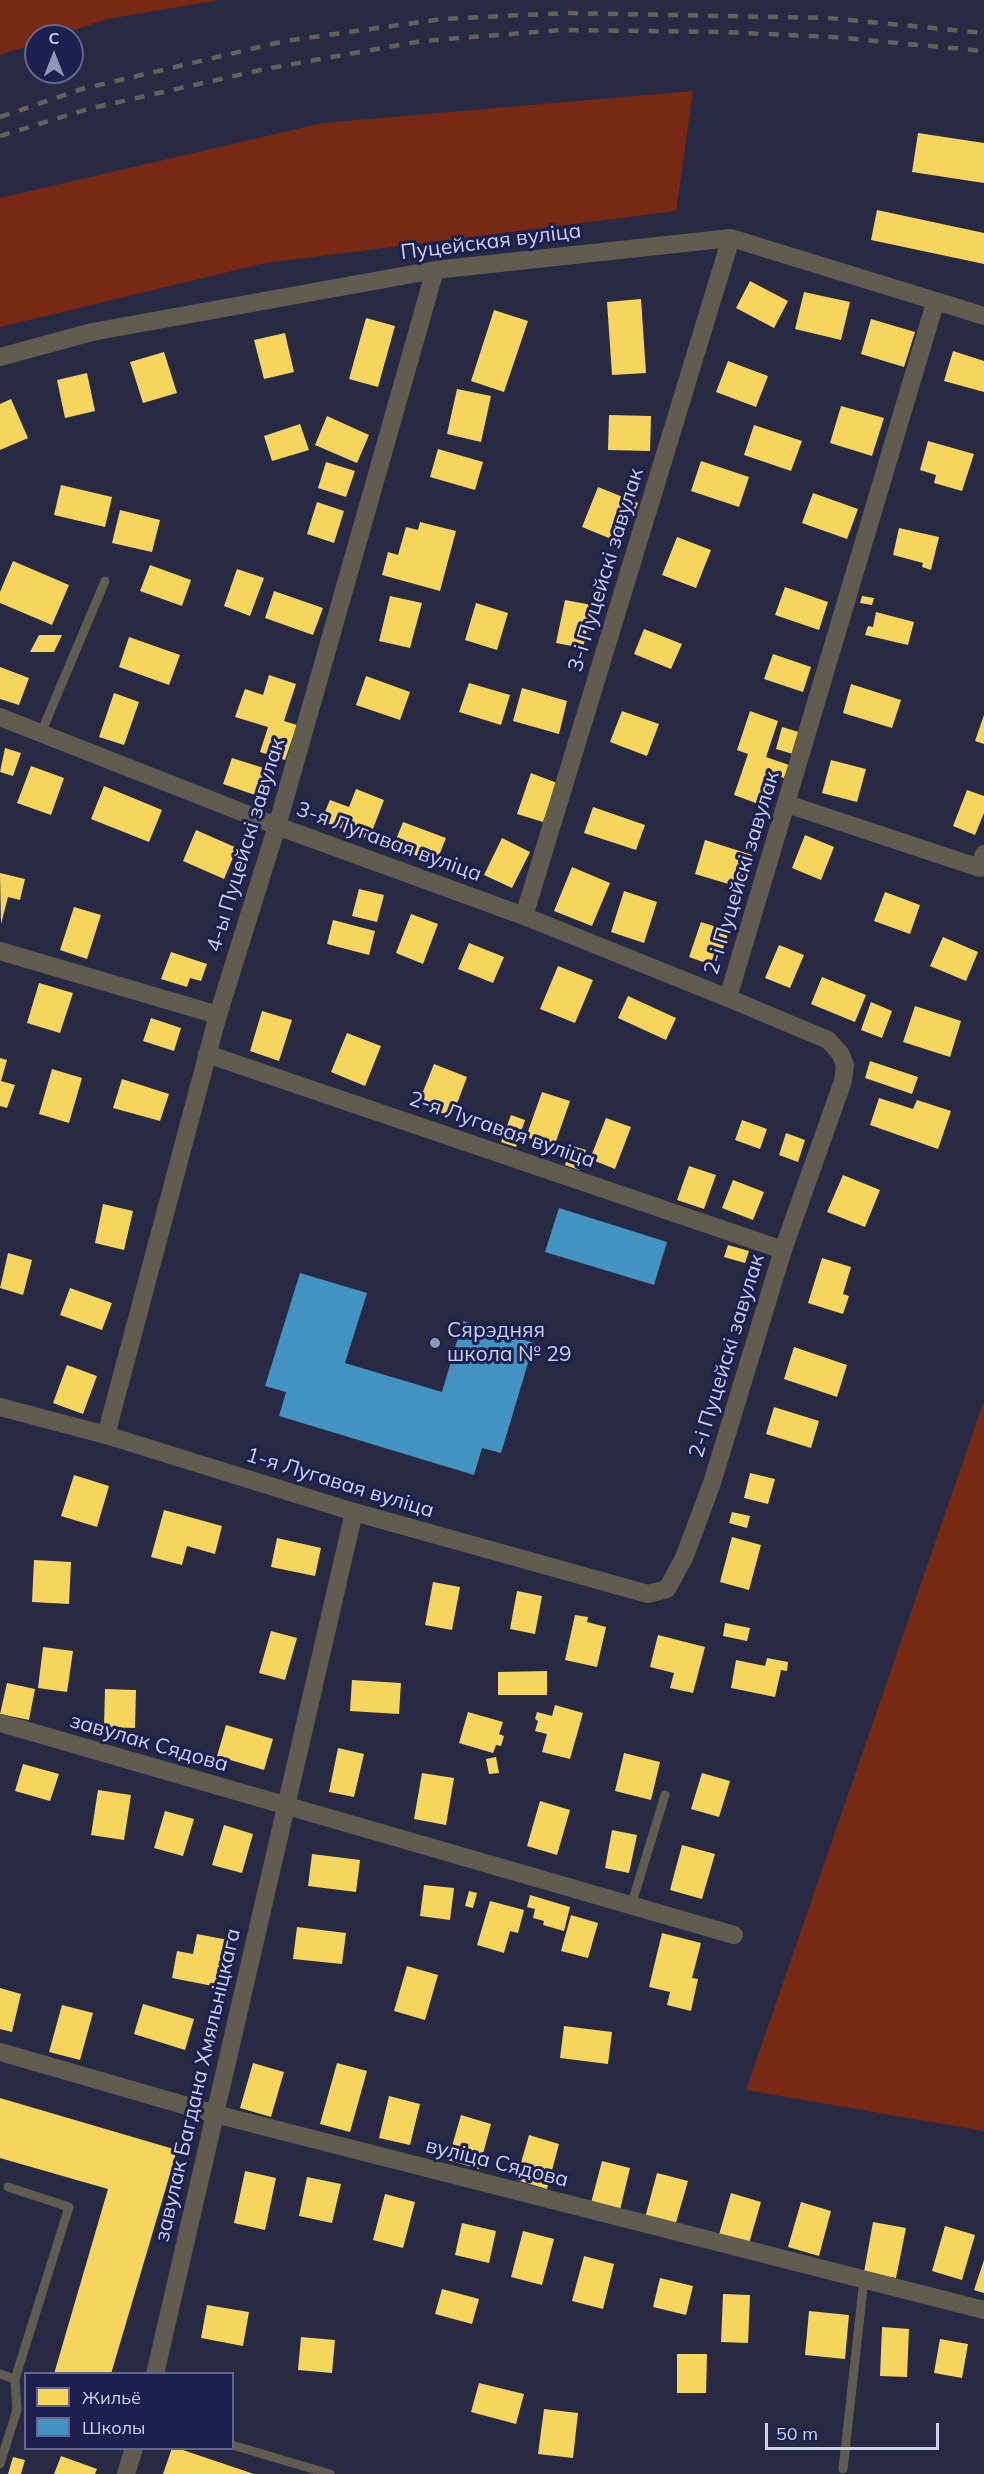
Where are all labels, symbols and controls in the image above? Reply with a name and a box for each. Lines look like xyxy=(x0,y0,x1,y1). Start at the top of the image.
north arrow xyxy=(24,24,84,84)
text: С xyxy=(49,28,59,48)
street label: Пуцейская вуліца xyxy=(399,218,583,266)
street label: 3-і Пуцейскі завулак xyxy=(563,465,649,675)
street label: 4-ы Пуцейскі завулак xyxy=(201,735,291,955)
street label: 2-і Пуцейскі завулак xyxy=(699,768,785,978)
street label: 3-я Лугавая вуліца xyxy=(293,797,485,887)
street label: 2-я Лугавая вуліца xyxy=(406,1086,598,1174)
street label: 2-і Пуцейскі завулак xyxy=(684,1251,770,1461)
place label: Сярэдняя школа № 29 xyxy=(447,1318,572,1368)
marker: Сярэдняя школа № 29 xyxy=(428,1336,442,1350)
street label: 1-я Лугавая вуліца xyxy=(243,1442,437,1524)
street label: завулак Сядова xyxy=(67,1708,231,1778)
street label: завулак Багдана Хмяльніцкага xyxy=(150,1926,246,2244)
street label: вуліца Сядова xyxy=(423,2133,571,2193)
legend xyxy=(24,2372,234,2450)
text: Жильё xyxy=(82,2386,141,2409)
scale bar xyxy=(768,2411,942,2449)
text: Школы xyxy=(82,2416,145,2439)
text: 50 m xyxy=(776,2422,818,2445)

